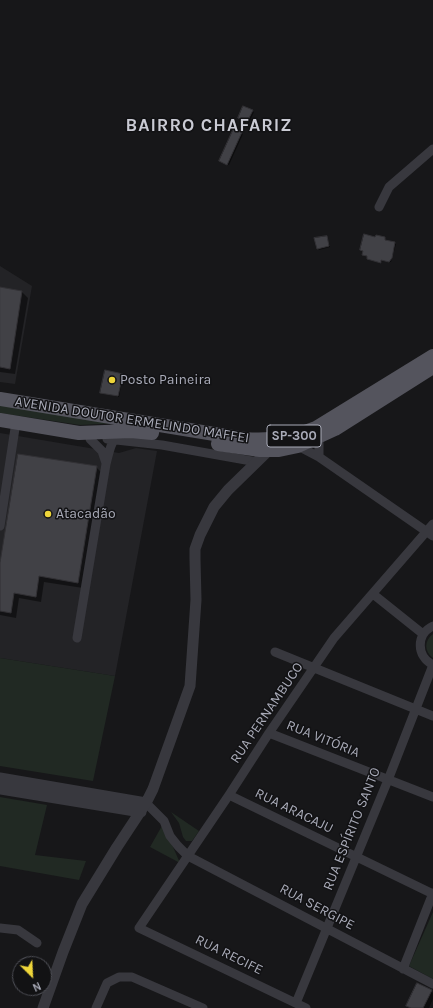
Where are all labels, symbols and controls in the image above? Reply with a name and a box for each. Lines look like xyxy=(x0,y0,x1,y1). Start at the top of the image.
district label: BAIRRO CHAFARIZ xyxy=(125,115,293,137)
place label: Posto Paineira xyxy=(120,372,211,388)
marker: Posto Paineira xyxy=(107,375,117,385)
street label: AVENIDA DOUTOR ERMELINDO MAFFEI xyxy=(14,393,250,447)
road number: SP-300 xyxy=(267,425,321,447)
place label: Atacadão xyxy=(56,506,116,522)
marker: Atacadão xyxy=(43,509,53,519)
street label: RUA PERNAMBUCO xyxy=(227,659,307,767)
street label: RUA VITÓRIA xyxy=(284,717,362,761)
street label: RUA ESPÍRITO SANTO xyxy=(320,765,384,893)
street label: RUA ARACAJU xyxy=(252,785,336,837)
street label: RUA SERGIPE xyxy=(277,880,357,934)
street label: RUA RECIFE xyxy=(192,931,266,979)
north arrow xyxy=(12,956,52,996)
text: N xyxy=(30,979,43,994)

